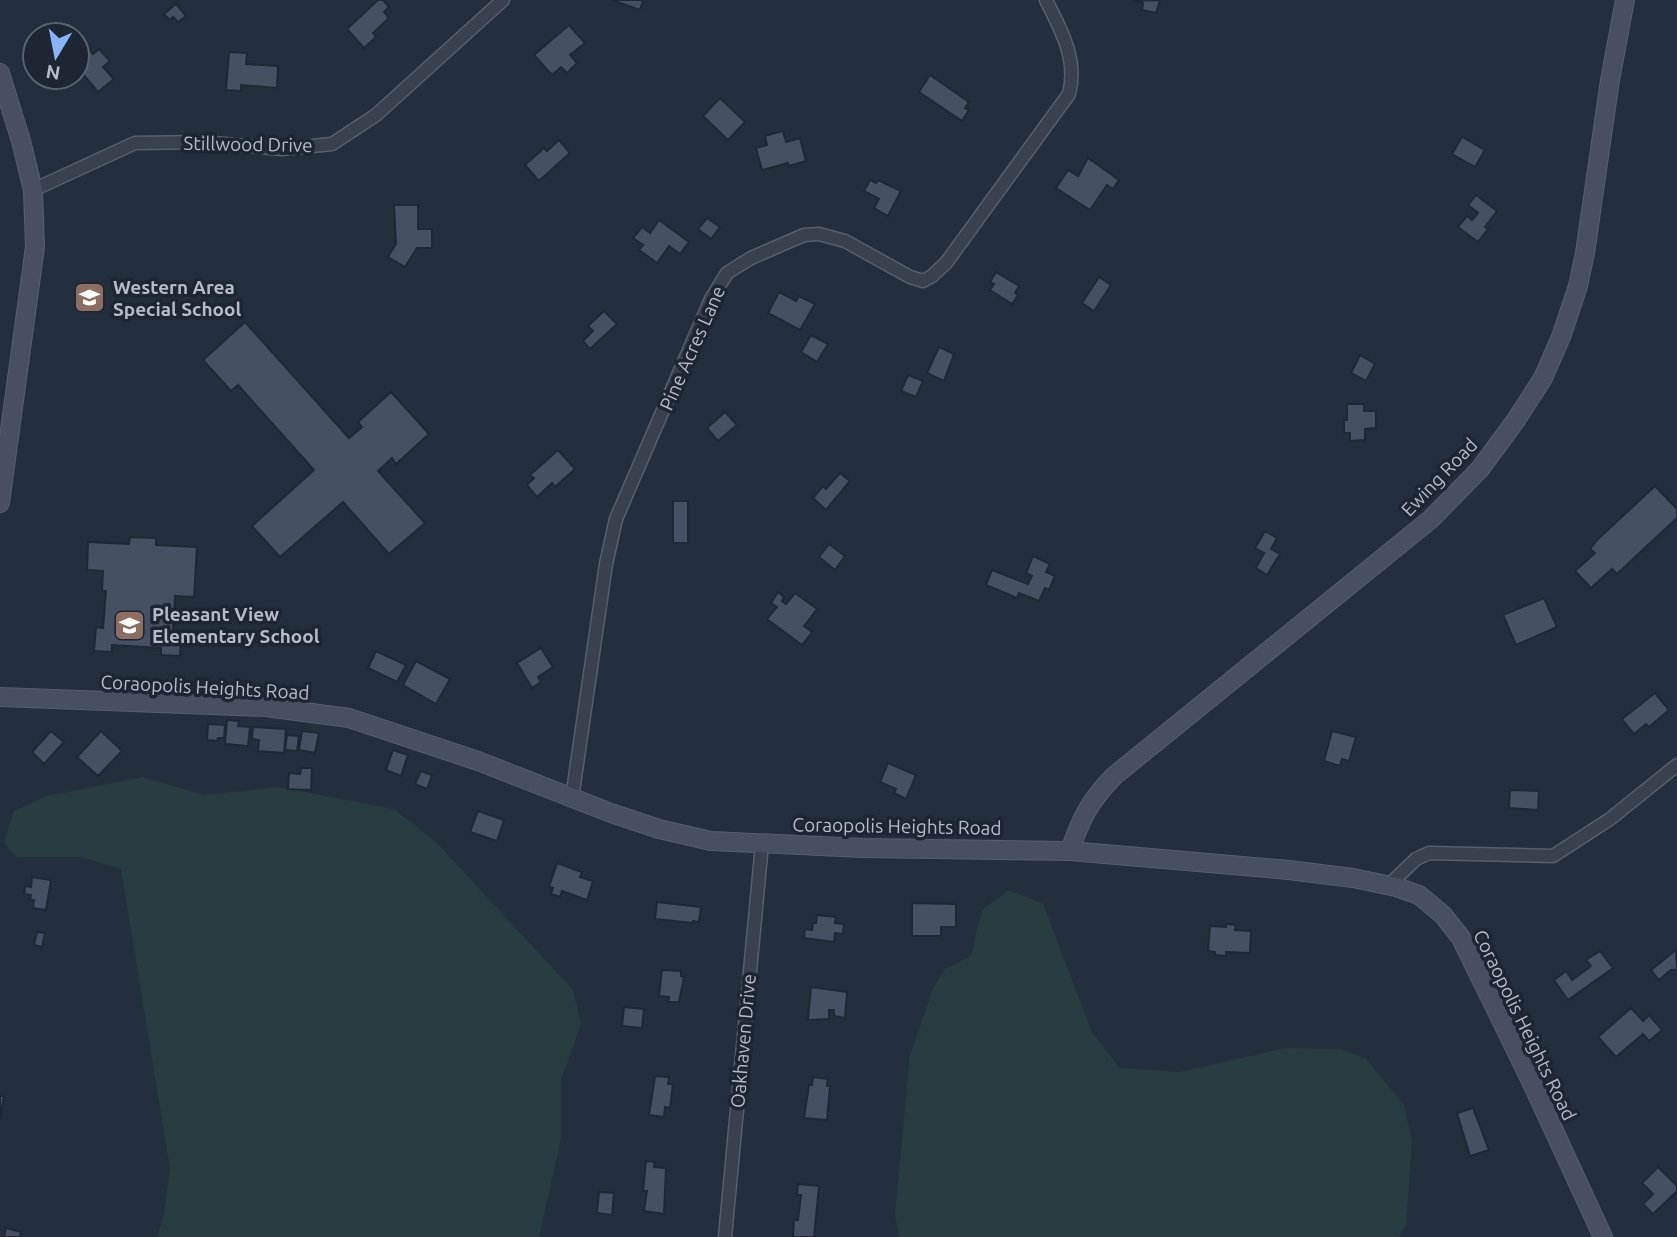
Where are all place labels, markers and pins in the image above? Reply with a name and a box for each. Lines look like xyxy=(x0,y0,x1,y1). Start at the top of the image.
place label: Western Area Special School xyxy=(113,276,241,320)
school or university icon: Western Area Special School xyxy=(73,281,107,315)
place label: Pleasant View Elementary School xyxy=(152,603,320,647)
school or university icon: Pleasant View Elementary School xyxy=(112,608,146,642)

